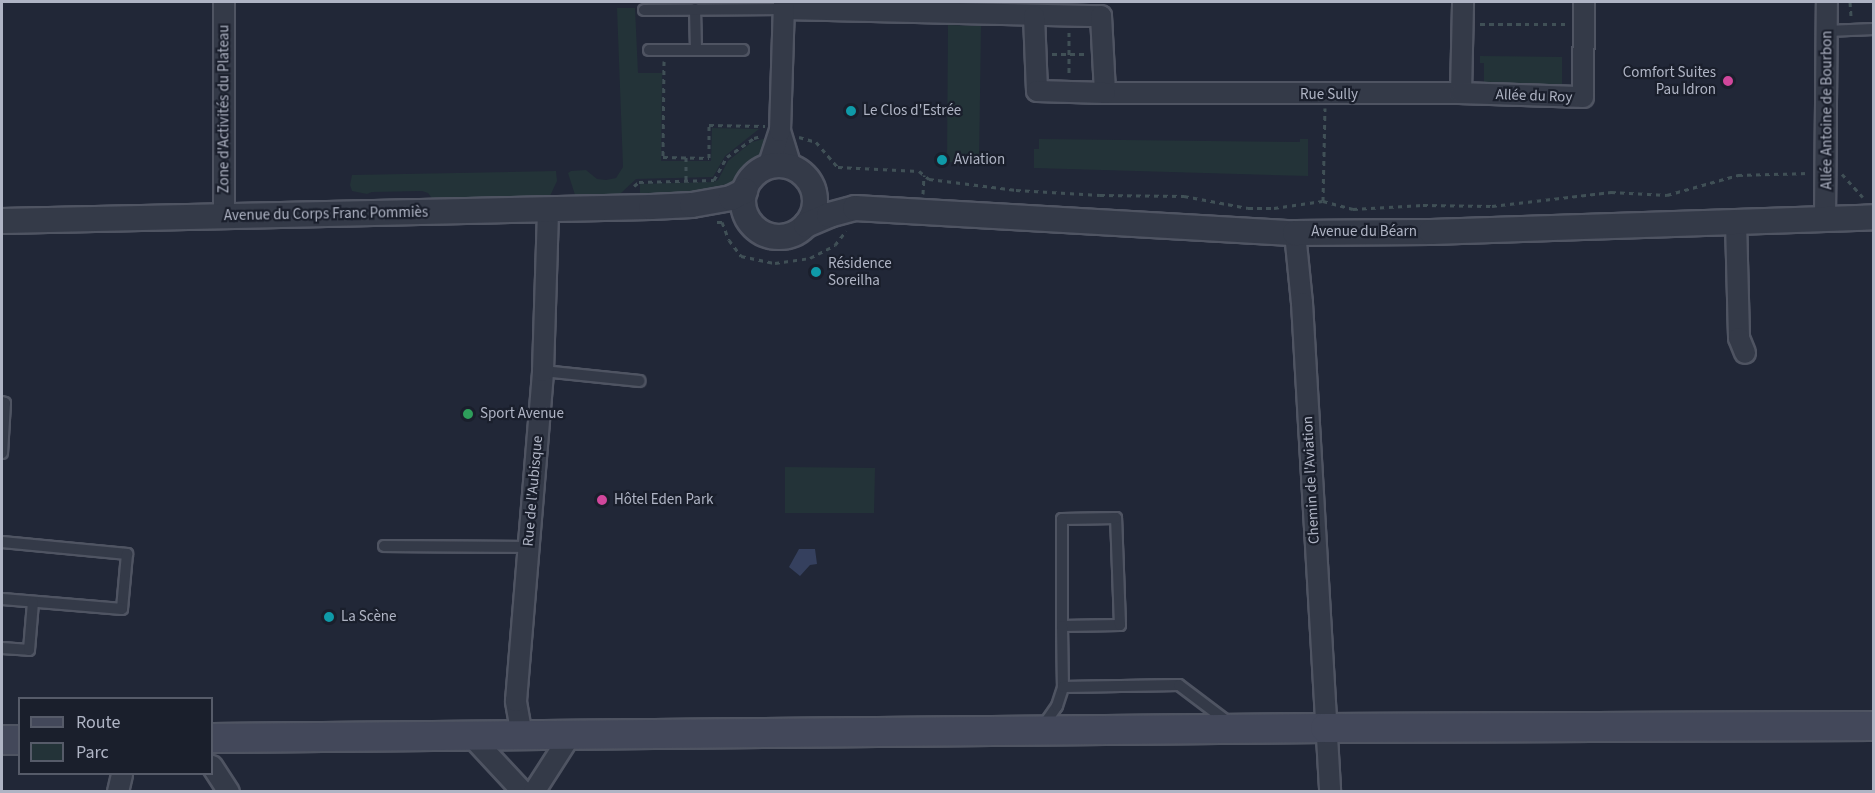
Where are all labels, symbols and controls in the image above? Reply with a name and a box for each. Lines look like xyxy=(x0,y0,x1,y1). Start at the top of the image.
street label: Zone d'Activités du Plateau xyxy=(215,25,233,193)
street label: Allée Antoine de Bourbon xyxy=(1818,30,1836,190)
place label: Comfort Suites Pau Idron xyxy=(1623,63,1716,98)
marker: Comfort Suites Pau Idron xyxy=(1721,74,1735,88)
street label: Rue Sully xyxy=(1300,86,1358,104)
street label: Allée du Roy xyxy=(1495,86,1573,106)
place label: Le Clos d'Estrée xyxy=(863,102,961,120)
marker: Le Clos d'Estrée xyxy=(844,104,858,118)
place label: Aviation xyxy=(954,151,1005,169)
marker: Aviation xyxy=(935,153,949,167)
street label: Avenue du Corps Franc Pommiès xyxy=(224,203,428,225)
street label: Avenue du Béarn xyxy=(1311,223,1417,241)
place label: Résidence Soreilha xyxy=(828,254,892,289)
marker: Résidence Soreilha xyxy=(809,265,823,279)
place label: Sport Avenue xyxy=(480,405,564,423)
marker: Sport Avenue xyxy=(461,407,475,421)
street label: Chemin de l'Aviation xyxy=(1299,416,1323,544)
street label: Rue de l'Aubisque xyxy=(519,435,547,547)
place label: Hôtel Eden Park xyxy=(614,491,714,509)
marker: Hôtel Eden Park xyxy=(595,493,609,507)
place label: La Scène xyxy=(341,608,396,626)
marker: La Scène xyxy=(322,610,336,624)
legend xyxy=(18,697,213,775)
text: Route xyxy=(76,710,120,735)
text: Parc xyxy=(76,740,109,765)

